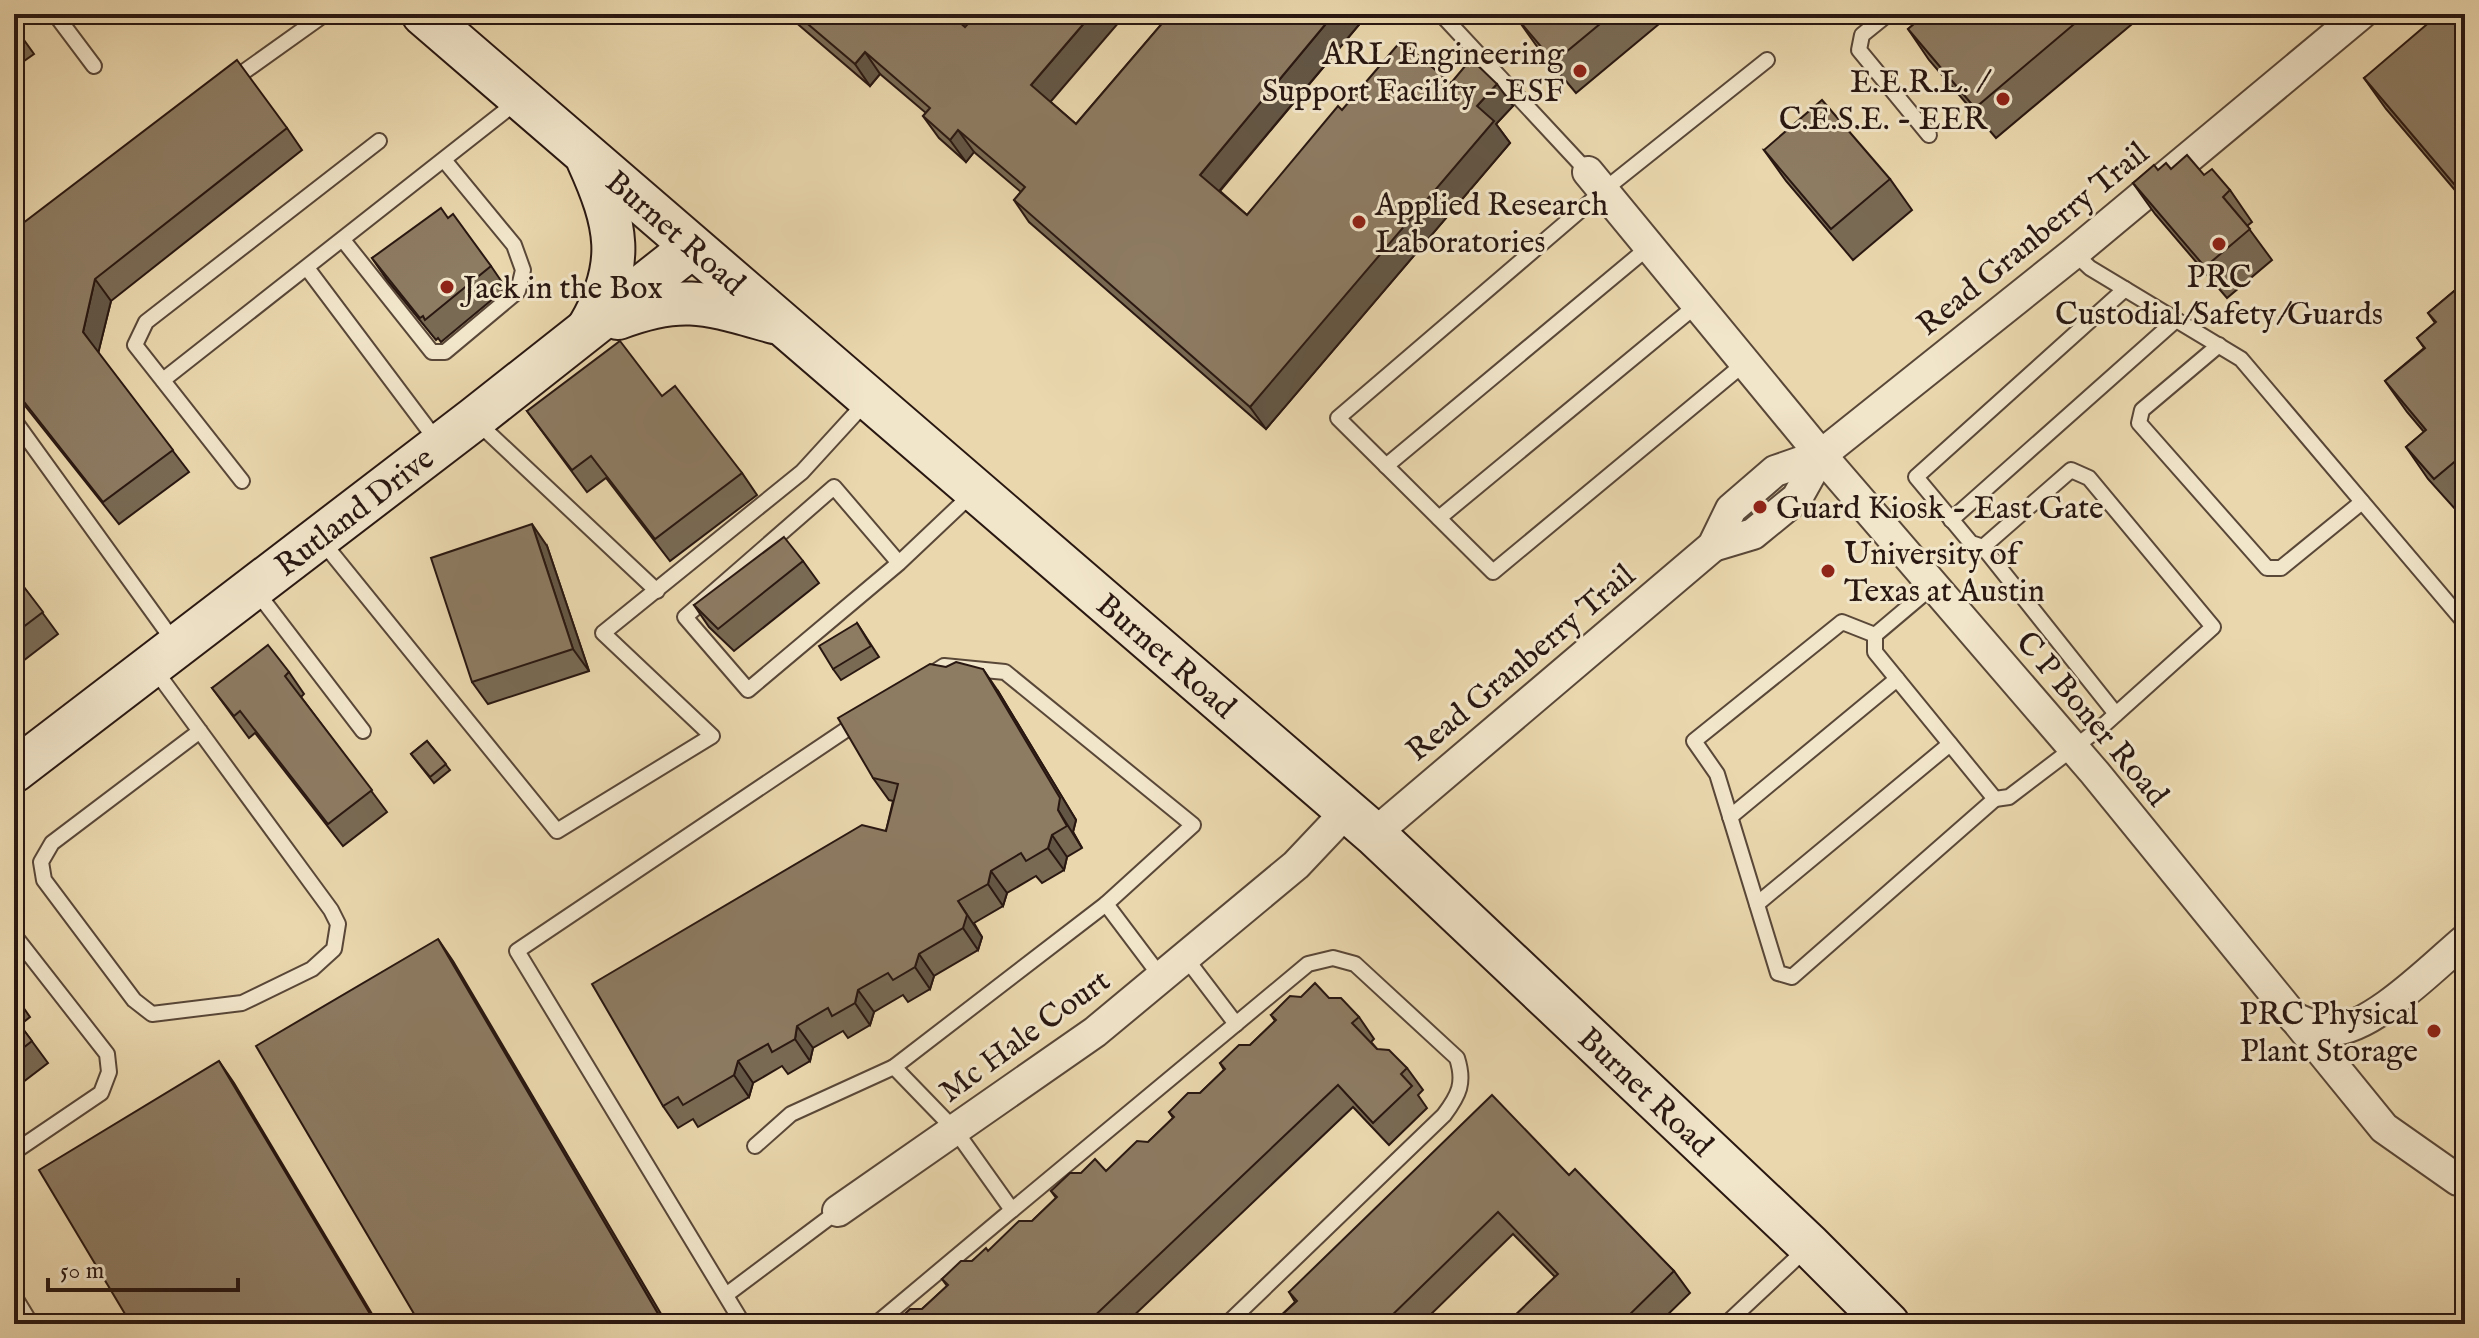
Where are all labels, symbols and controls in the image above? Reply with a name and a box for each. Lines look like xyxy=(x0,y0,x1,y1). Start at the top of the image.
place label: ARL Engineering Support Facility - ESF xyxy=(1262,35,1565,113)
marker: ARL Engineering Support Facility - ESF xyxy=(1571,62,1589,80)
place label: E.E.R.L. / C.E.S.E. - EER xyxy=(1779,63,1992,141)
marker: E.E.R.L. / C.E.S.E. - EER xyxy=(1994,90,2012,108)
street label: Read Granberry Trail xyxy=(1909,134,2158,346)
street label: Burnet Road xyxy=(596,162,753,306)
place label: Applied Research Laboratories xyxy=(1374,186,1608,264)
marker: Applied Research Laboratories xyxy=(1350,213,1368,231)
marker: PRC Custodial/Safety/Guards xyxy=(2210,235,2228,253)
place label: PRC Custodial/Safety/Guards xyxy=(2055,258,2383,336)
place label: Jack in the Box xyxy=(460,269,663,310)
marker: Jack in the Box xyxy=(438,278,456,296)
street label: Rutland Drive xyxy=(268,439,443,587)
place label: Guard Kiosk - East Gate xyxy=(1776,489,2104,530)
marker: Guard Kiosk - East Gate xyxy=(1751,498,1769,516)
place label: University of Texas at Austin xyxy=(1844,535,2045,613)
street label: Read Granberry Trail xyxy=(1399,556,1645,772)
marker: University of Texas at Austin xyxy=(1819,562,1837,580)
street label: Burnet Road xyxy=(1087,586,1244,729)
street label: C P Boner Road xyxy=(2006,624,2177,816)
street label: Mc Hale Court xyxy=(932,961,1119,1113)
place label: PRC Physical Plant Storage xyxy=(2239,995,2418,1073)
street label: Burnet Road xyxy=(1568,1019,1721,1167)
marker: PRC Physical Plant Storage xyxy=(2425,1022,2443,1040)
scale bar xyxy=(48,1242,238,1292)
text: 50 m xyxy=(60,1256,104,1287)

